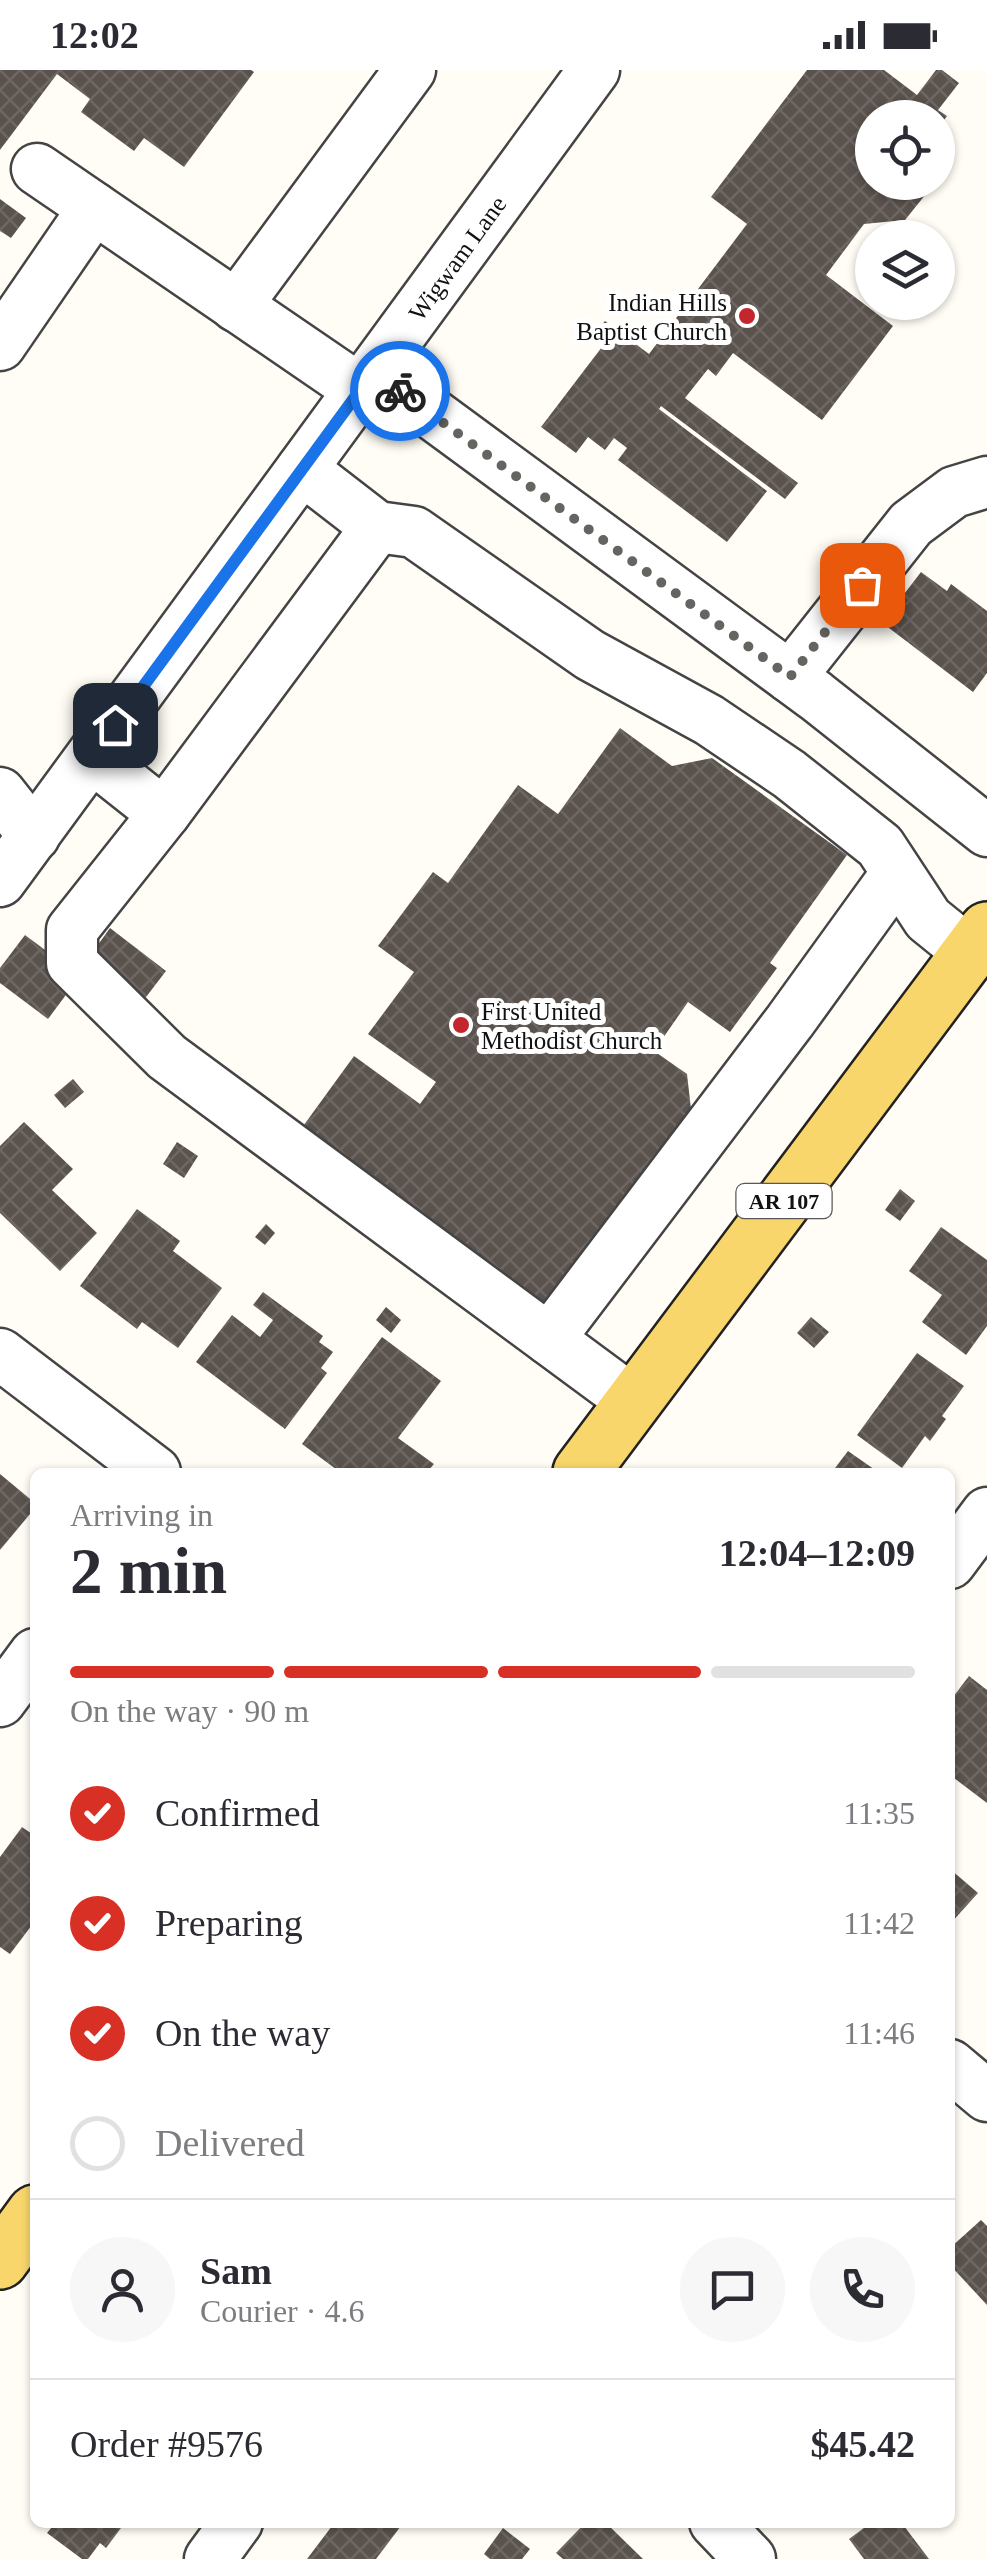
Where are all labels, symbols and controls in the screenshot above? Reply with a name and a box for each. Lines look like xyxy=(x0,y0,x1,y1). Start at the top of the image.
text: 12:02 xyxy=(50,14,139,56)
map controls xyxy=(855,100,955,320)
button: locate xyxy=(855,100,955,200)
street label: Wigwam Lane xyxy=(403,191,511,326)
button: layers xyxy=(855,220,955,320)
place label: Indian Hills Baptist Church xyxy=(576,289,727,345)
marker: Indian Hills Baptist Church xyxy=(736,305,758,327)
courier xyxy=(350,341,450,441)
icon: bike xyxy=(373,364,428,419)
pin xyxy=(820,543,905,628)
icon: bag xyxy=(835,558,890,613)
pin xyxy=(73,683,158,768)
icon: home xyxy=(88,698,143,753)
place label: First United Methodist Church xyxy=(481,998,663,1054)
marker: First United Methodist Church xyxy=(450,1014,472,1036)
road number: AR 107 xyxy=(736,1184,832,1218)
text: Arriving in xyxy=(70,1497,213,1533)
text: 12:04–12:09 xyxy=(719,1532,915,1574)
text: 2 min xyxy=(70,1535,227,1607)
text: On the way · 90 m xyxy=(70,1693,309,1729)
icon: check xyxy=(70,1786,125,1841)
text: Confirmed xyxy=(155,1792,320,1834)
text: 11:35 xyxy=(843,1795,915,1831)
icon: check xyxy=(70,1896,125,1951)
text: Preparing xyxy=(155,1902,303,1944)
text: 11:42 xyxy=(843,1905,915,1941)
icon: check xyxy=(70,2006,125,2061)
text: On the way xyxy=(155,2012,330,2054)
text: 11:46 xyxy=(843,2015,915,2051)
text: Delivered xyxy=(155,2122,305,2164)
button: person xyxy=(70,2237,175,2342)
button: chat xyxy=(680,2237,785,2342)
button: phone xyxy=(810,2237,915,2342)
text: Sam xyxy=(200,2250,272,2292)
text: Courier · 4.6 xyxy=(200,2293,364,2329)
text: Order #9576 xyxy=(70,2423,263,2465)
text: $45.42 xyxy=(811,2423,915,2465)

